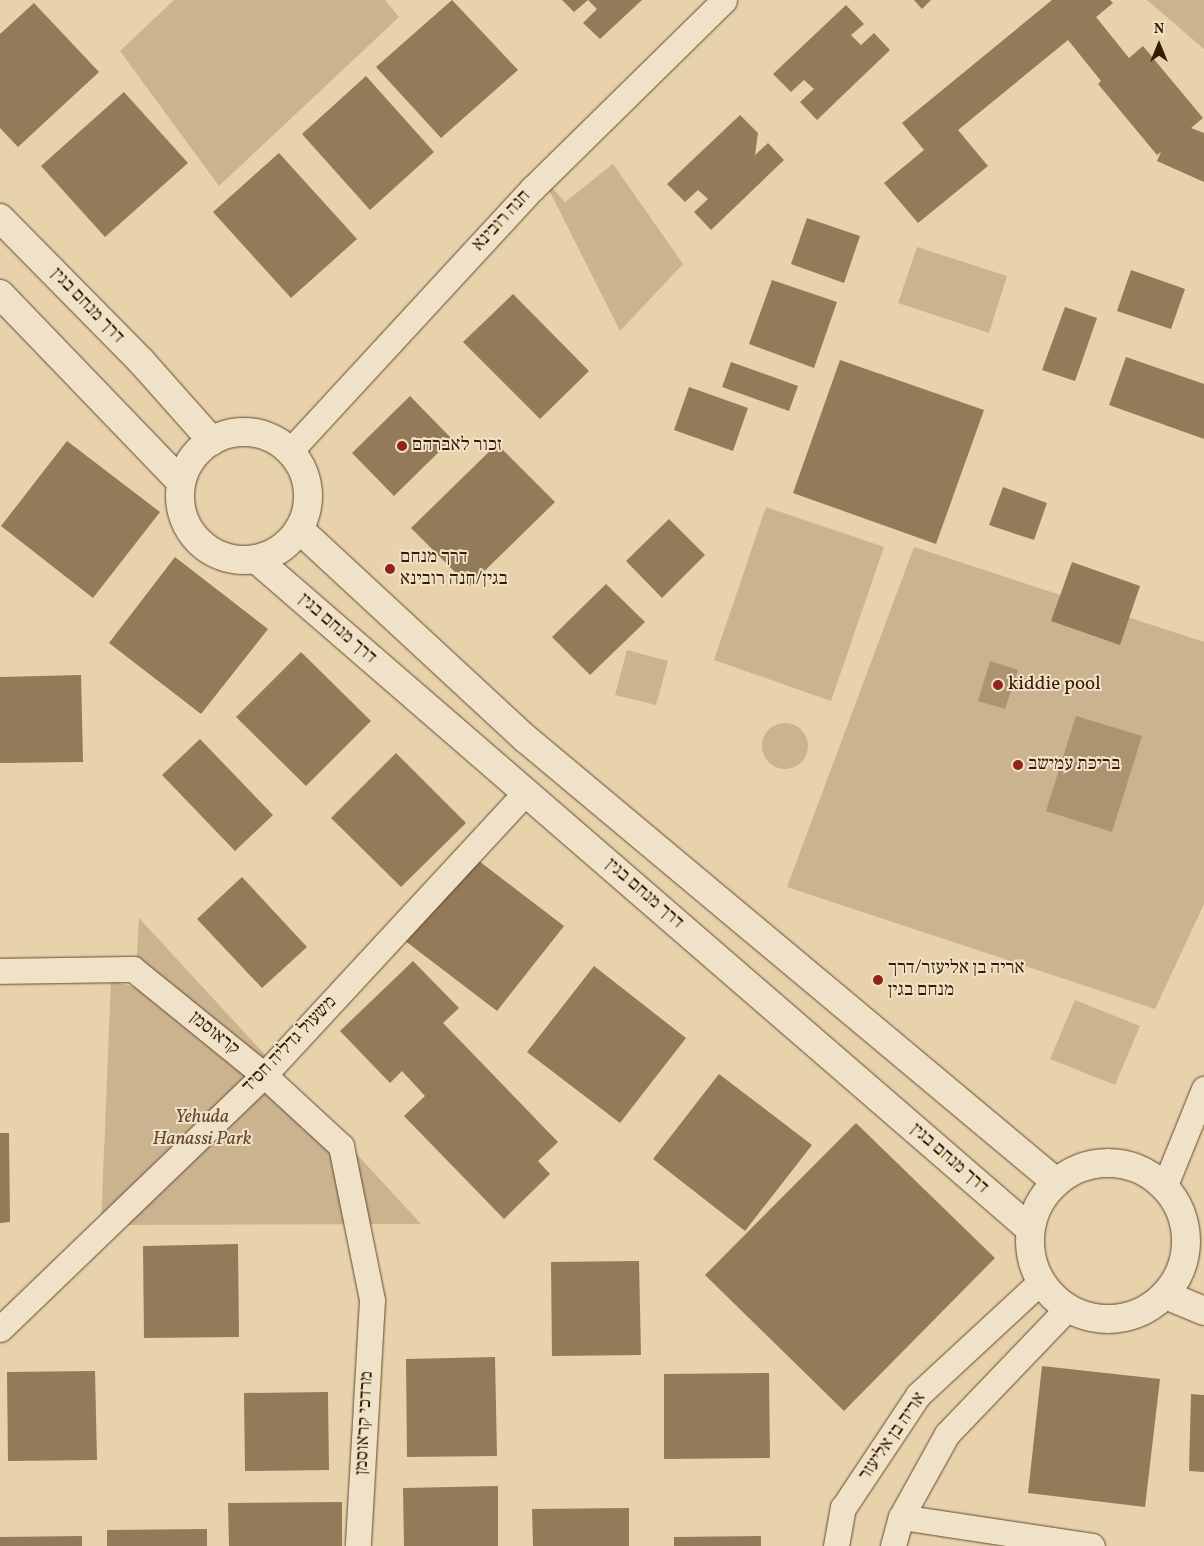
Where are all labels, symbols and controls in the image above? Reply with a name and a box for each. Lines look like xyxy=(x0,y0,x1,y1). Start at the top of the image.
north arrow xyxy=(1134,20,1184,70)
text: N xyxy=(1154,20,1164,39)
street label: חנה רובינא xyxy=(468,186,536,256)
street label: דרך מנחם בגין xyxy=(45,263,129,349)
place label: זכור לאברהם xyxy=(412,435,502,457)
marker: זכור לאברהם xyxy=(396,440,408,452)
place label: דרך מנחם בגין/חנה רובינא xyxy=(400,547,508,591)
marker: דרך מנחם בגין/חנה רובינא xyxy=(384,563,396,575)
street label: דרך מנחם בגין xyxy=(293,589,381,669)
place label: kiddie pool xyxy=(1008,674,1101,696)
marker: kiddie pool xyxy=(992,679,1004,691)
place label: בריכת עמישב xyxy=(1028,754,1120,776)
marker: בריכת עמישב xyxy=(1012,759,1024,771)
street label: דרך מנחם בגין xyxy=(600,854,688,934)
place label: אריה בן אליעזר/דרך מנחם בגין xyxy=(888,958,1025,1002)
marker: אריה בן אליעזר/דרך מנחם בגין xyxy=(872,974,884,986)
street label: משעול גדליה חסיד xyxy=(238,992,342,1098)
street label: קראוסמן xyxy=(184,1007,244,1061)
park label: Yehuda Hanassi Park xyxy=(152,1107,252,1151)
street label: דרך מנחם בגין xyxy=(905,1119,993,1199)
street label: מרדכי קראוסמן xyxy=(351,1371,379,1475)
street label: אריה בן אליעזר xyxy=(854,1388,932,1486)

